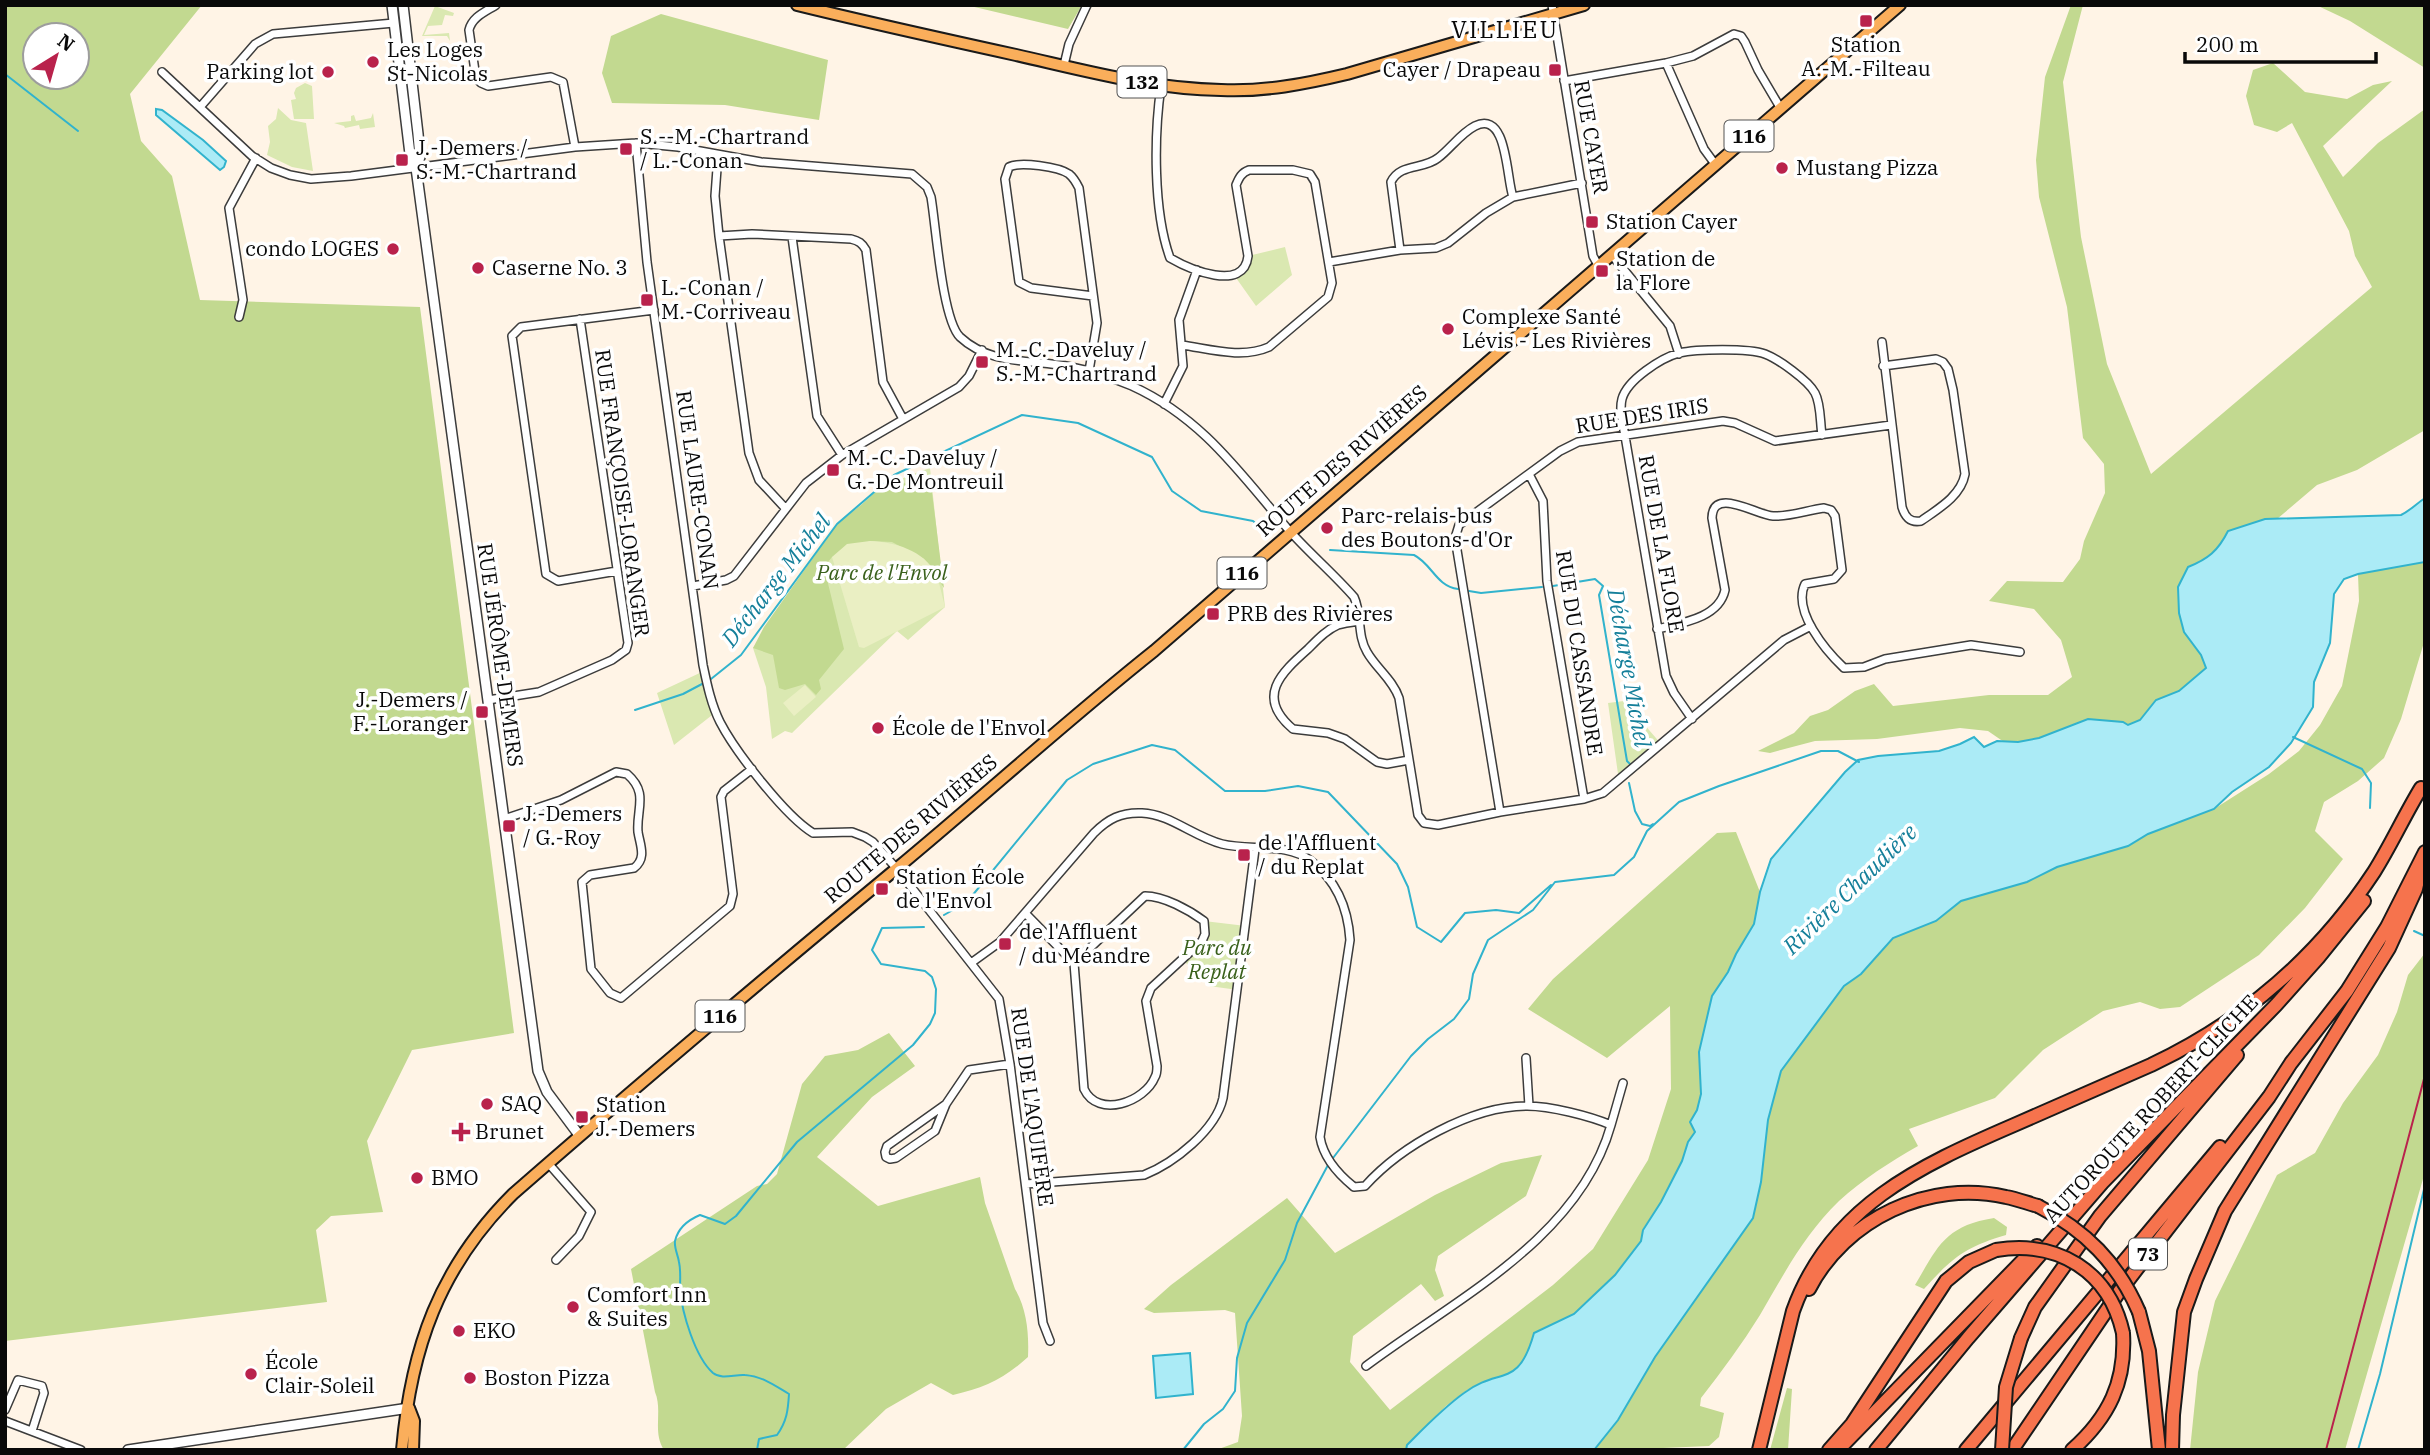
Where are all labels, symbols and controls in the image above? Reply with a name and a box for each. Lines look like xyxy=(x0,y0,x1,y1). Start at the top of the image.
district label: VILLIEU xyxy=(1451,13,1559,45)
marker: Station A.-M.-Filteau xyxy=(1858,13,1874,29)
north arrow xyxy=(21,21,91,91)
scale bar xyxy=(2185,21,2376,65)
text: N xyxy=(53,28,79,57)
place label: Station A.-M.-Filteau xyxy=(1801,30,1931,82)
text: 200 m xyxy=(2196,30,2259,58)
place label: Les Loges St-Nicolas xyxy=(387,35,488,87)
marker: Les Loges St-Nicolas xyxy=(365,54,381,70)
place label: Cayer / Drapeau xyxy=(1383,55,1541,83)
place label: Parking lot xyxy=(206,57,314,85)
marker: Cayer / Drapeau xyxy=(1547,62,1563,78)
marker: Parking lot xyxy=(320,64,336,80)
road number: 132 xyxy=(1118,66,1166,97)
street label: RUE CAYER xyxy=(1568,78,1616,196)
road number: 116 xyxy=(1724,120,1774,152)
place label: S.--M.-Chartrand / L.-Conan xyxy=(640,122,809,174)
place label: J.-Demers / S.-M.-Chartrand xyxy=(416,133,577,185)
marker: S.--M.-Chartrand / L.-Conan xyxy=(618,141,634,157)
marker: J.-Demers / S.-M.-Chartrand xyxy=(394,152,410,168)
place label: Mustang Pizza xyxy=(1796,153,1939,181)
marker: Mustang Pizza xyxy=(1774,160,1790,176)
place label: Station Cayer xyxy=(1606,207,1738,235)
marker: Station Cayer xyxy=(1584,214,1600,230)
place label: condo LOGES xyxy=(245,234,379,262)
marker: condo LOGES xyxy=(385,241,401,257)
place label: Station de la Flore xyxy=(1616,244,1715,296)
place label: Caserne No. 3 xyxy=(492,253,628,281)
marker: Caserne No. 3 xyxy=(470,260,486,276)
marker: Station de la Flore xyxy=(1594,263,1610,279)
place label: L.-Conan / M.-Corriveau xyxy=(661,273,791,325)
marker: L.-Conan / M.-Corriveau xyxy=(639,292,655,308)
place label: Complexe Santé Lévis - Les Rivières xyxy=(1462,302,1651,354)
marker: Complexe Santé Lévis - Les Rivières xyxy=(1440,321,1456,337)
place label: M.-C.-Daveluy / S.-M.-Chartrand xyxy=(996,335,1157,387)
street label: RUE FRANÇOISE-LORANGER xyxy=(589,347,657,638)
marker: M.-C.-Daveluy / S.-M.-Chartrand xyxy=(974,354,990,370)
street label: ROUTE DES RIVIÈRES xyxy=(1250,378,1433,542)
street label: RUE LAURE-CONAN xyxy=(670,389,726,591)
street label: RUE DES IRIS xyxy=(1573,391,1710,439)
place label: M.-C.-Daveluy / G.-De Montreuil xyxy=(847,443,1004,495)
street label: RUE DE LA FLORE xyxy=(1633,452,1691,635)
marker: M.-C.-Daveluy / G.-De Montreuil xyxy=(825,462,841,478)
place label: Parc-relais-bus des Boutons-d'Or xyxy=(1341,501,1513,553)
water label: Décharge Michel xyxy=(713,506,837,653)
marker: Parc-relais-bus des Boutons-d'Or xyxy=(1319,520,1335,536)
street label: RUE JÉRÔME-DEMERS xyxy=(471,541,531,769)
street label: RUE DU CASSANDRE xyxy=(1550,548,1610,758)
park label: Parc de l'Envol xyxy=(815,558,949,586)
road number: 116 xyxy=(1218,558,1266,588)
water label: Décharge Michel xyxy=(1601,585,1659,750)
place label: PRB des Rivières xyxy=(1227,599,1393,627)
marker: PRB des Rivières xyxy=(1205,606,1221,622)
place label: J.-Demers / F.-Loranger xyxy=(353,685,469,737)
marker: J.-Demers / F.-Loranger xyxy=(474,704,490,720)
place label: École de l'Envol xyxy=(892,713,1046,741)
marker: École de l'Envol xyxy=(870,720,886,736)
street label: ROUTE DES RIVIÈRES xyxy=(818,747,1003,909)
place label: J.-Demers / G.-Roy xyxy=(523,799,622,851)
water label: Rivière Chaudière xyxy=(1775,817,1923,961)
marker: J.-Demers / G.-Roy xyxy=(501,818,517,834)
place label: de l'Affluent / du Replat xyxy=(1258,828,1376,880)
marker: de l'Affluent / du Replat xyxy=(1236,847,1252,863)
place label: Station École de l'Envol xyxy=(896,862,1024,914)
marker: Station École de l'Envol xyxy=(874,881,890,897)
place label: de l'Affluent / du Méandre xyxy=(1019,917,1150,969)
park label: Parc du Replat xyxy=(1181,933,1252,985)
marker: de l'Affluent / du Méandre xyxy=(997,936,1013,952)
street label: AUTOROUTE ROBERT-CLICHE xyxy=(2037,988,2264,1229)
road number: 116 xyxy=(696,1000,744,1032)
street label: RUE DE L'AQUIFÈRE xyxy=(1005,1006,1061,1208)
place label: SAQ xyxy=(501,1089,542,1117)
place label: Station J.-Demers xyxy=(596,1090,695,1142)
marker: SAQ xyxy=(479,1096,495,1112)
marker: Station J.-Demers xyxy=(574,1109,590,1125)
place label: Brunet xyxy=(475,1117,544,1145)
marker: Brunet xyxy=(453,1124,469,1140)
place label: BMO xyxy=(431,1163,478,1191)
marker: BMO xyxy=(409,1170,425,1186)
road number: 73 xyxy=(2129,1238,2167,1270)
place label: Comfort Inn & Suites xyxy=(587,1280,707,1332)
marker: Comfort Inn & Suites xyxy=(565,1299,581,1315)
place label: EKO xyxy=(473,1316,516,1344)
marker: EKO xyxy=(451,1323,467,1339)
place label: École Clair-Soleil xyxy=(265,1347,375,1399)
place label: Boston Pizza xyxy=(484,1363,610,1391)
marker: École Clair-Soleil xyxy=(243,1366,259,1382)
marker: Boston Pizza xyxy=(462,1370,478,1386)

